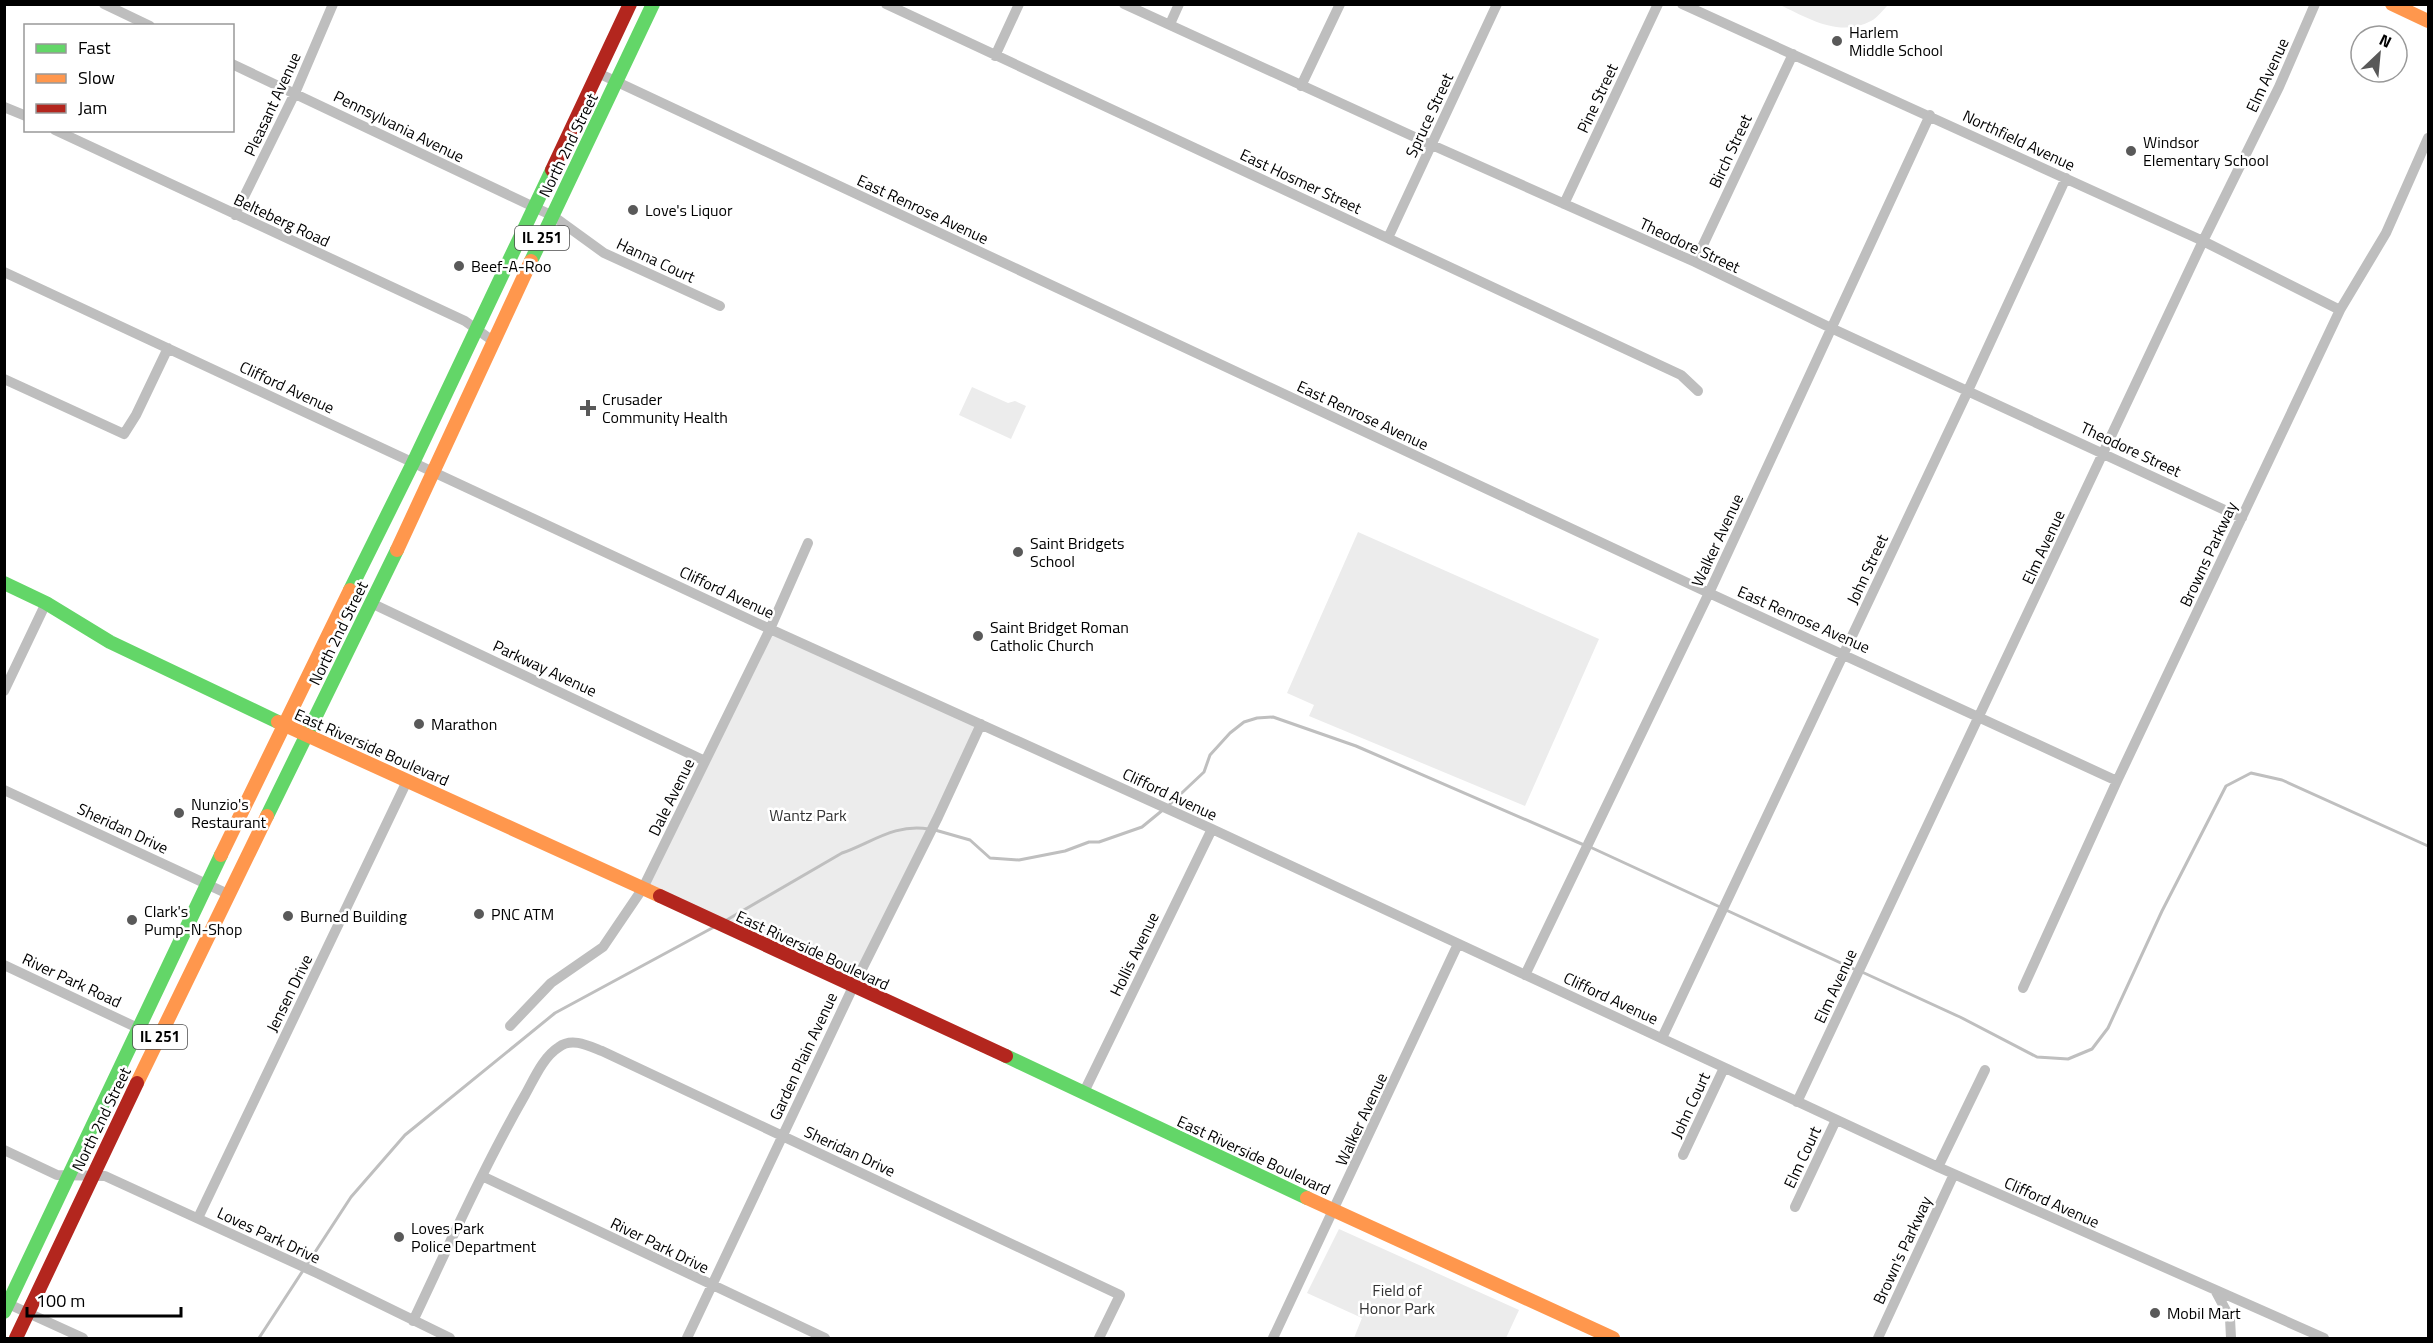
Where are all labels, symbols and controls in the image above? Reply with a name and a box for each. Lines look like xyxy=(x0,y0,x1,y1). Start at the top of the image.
place label: Harlem Middle School xyxy=(1849,20,1943,62)
legend xyxy=(24,24,234,132)
north arrow xyxy=(2349,24,2409,84)
text: N xyxy=(2375,27,2396,54)
text: Fast xyxy=(78,34,111,61)
marker: Harlem Middle School xyxy=(1830,34,1844,48)
street label: Elm Avenue xyxy=(2239,34,2295,116)
street label: Pleasant Avenue xyxy=(237,48,307,160)
street label: Pine Street xyxy=(1570,59,1624,137)
text: Slow xyxy=(78,64,115,91)
street label: Spruce Street xyxy=(1399,68,1459,161)
street label: Pennsylvania Avenue xyxy=(330,84,468,168)
street label: North 2nd Street xyxy=(532,89,604,201)
text: Jam xyxy=(78,94,107,121)
street label: Northfield Avenue xyxy=(1959,103,2079,177)
street label: Birch Street xyxy=(1702,110,1758,192)
place label: Windsor Elementary School xyxy=(2143,130,2269,172)
street label: East Hosmer Street xyxy=(1236,142,1366,220)
marker: Windsor Elementary School xyxy=(2124,144,2138,158)
street label: East Renrose Avenue xyxy=(853,168,993,250)
street label: Belteberg Road xyxy=(230,187,334,253)
place label: Love's Liquor xyxy=(645,198,733,222)
marker: Love's Liquor xyxy=(626,203,640,217)
street label: Theodore Street xyxy=(1636,211,1745,279)
road number: IL 251 xyxy=(515,226,569,250)
street label: Hanna Court xyxy=(613,231,700,289)
place label: Beef-A-Roo xyxy=(471,254,551,278)
marker: Beef-A-Roo xyxy=(452,259,466,273)
street label: Clifford Avenue xyxy=(236,355,338,419)
street label: East Renrose Avenue xyxy=(1293,374,1433,456)
place label: Crusader Community Health xyxy=(602,387,728,429)
marker: Crusader Community Health xyxy=(579,399,597,417)
street label: Theodore Street xyxy=(2077,415,2186,483)
street label: Walker Avenue xyxy=(1685,489,1749,591)
street label: Browns Parkway xyxy=(2173,497,2243,611)
street label: Elm Avenue xyxy=(2015,506,2071,588)
street label: John Street xyxy=(1840,530,1894,608)
place label: Saint Bridgets School xyxy=(1030,531,1125,573)
marker: Saint Bridgets School xyxy=(1011,545,1025,559)
street label: Clifford Avenue xyxy=(676,560,778,624)
street label: North 2nd Street xyxy=(302,577,374,689)
street label: East Renrose Avenue xyxy=(1734,579,1874,659)
place label: Saint Bridget Roman Catholic Church xyxy=(990,615,1129,657)
marker: Saint Bridget Roman Catholic Church xyxy=(971,629,985,643)
street label: Parkway Avenue xyxy=(489,633,601,703)
street label: East Riverside Boulevard xyxy=(291,702,453,792)
place label: Marathon xyxy=(431,712,497,736)
marker: Marathon xyxy=(412,717,426,731)
street label: Dale Avenue xyxy=(642,754,700,840)
street label: Clifford Avenue xyxy=(1119,762,1221,826)
place label: Nunzio's Restaurant xyxy=(191,792,266,834)
street label: Sheridan Drive xyxy=(74,796,172,860)
park label: Wantz Park xyxy=(769,803,847,827)
marker: Nunzio's Restaurant xyxy=(172,806,186,820)
place label: Clark's Pump-N-Shop xyxy=(144,899,242,941)
place label: PNC ATM xyxy=(491,902,554,926)
place label: Burned Building xyxy=(300,904,407,928)
street label: East Riverside Boulevard xyxy=(732,904,894,996)
marker: PNC ATM xyxy=(472,907,486,921)
street label: Hollis Avenue xyxy=(1103,908,1165,1000)
marker: Burned Building xyxy=(281,909,295,923)
marker: Clark's Pump-N-Shop xyxy=(125,913,139,927)
street label: Elm Avenue xyxy=(1807,945,1863,1027)
street label: River Park Road xyxy=(19,947,125,1013)
street label: Jensen Drive xyxy=(260,950,318,1036)
street label: Clifford Avenue xyxy=(1560,966,1662,1030)
street label: Garden Plain Avenue xyxy=(763,988,843,1124)
road number: IL 251 xyxy=(133,1025,187,1049)
street label: North 2nd Street xyxy=(65,1063,137,1175)
street label: Walker Avenue xyxy=(1329,1068,1393,1170)
street label: John Court xyxy=(1664,1068,1716,1142)
street label: East Riverside Boulevard xyxy=(1173,1109,1335,1201)
street label: Sheridan Drive xyxy=(801,1119,899,1183)
street label: Elm Court xyxy=(1777,1122,1827,1192)
street label: Clifford Avenue xyxy=(2000,1170,2104,1234)
street label: Brown's Parkway xyxy=(1866,1192,1938,1308)
street label: Loves Park Drive xyxy=(213,1201,325,1269)
street label: River Park Drive xyxy=(607,1211,713,1279)
place label: Loves Park Police Department xyxy=(411,1216,537,1258)
marker: Loves Park Police Department xyxy=(392,1230,406,1244)
park label: Field of Honor Park xyxy=(1359,1278,1435,1320)
scale bar xyxy=(27,1280,182,1318)
text: 100 m xyxy=(36,1287,85,1314)
place label: Mobil Mart xyxy=(2167,1301,2241,1325)
marker: Mobil Mart xyxy=(2148,1306,2162,1320)

